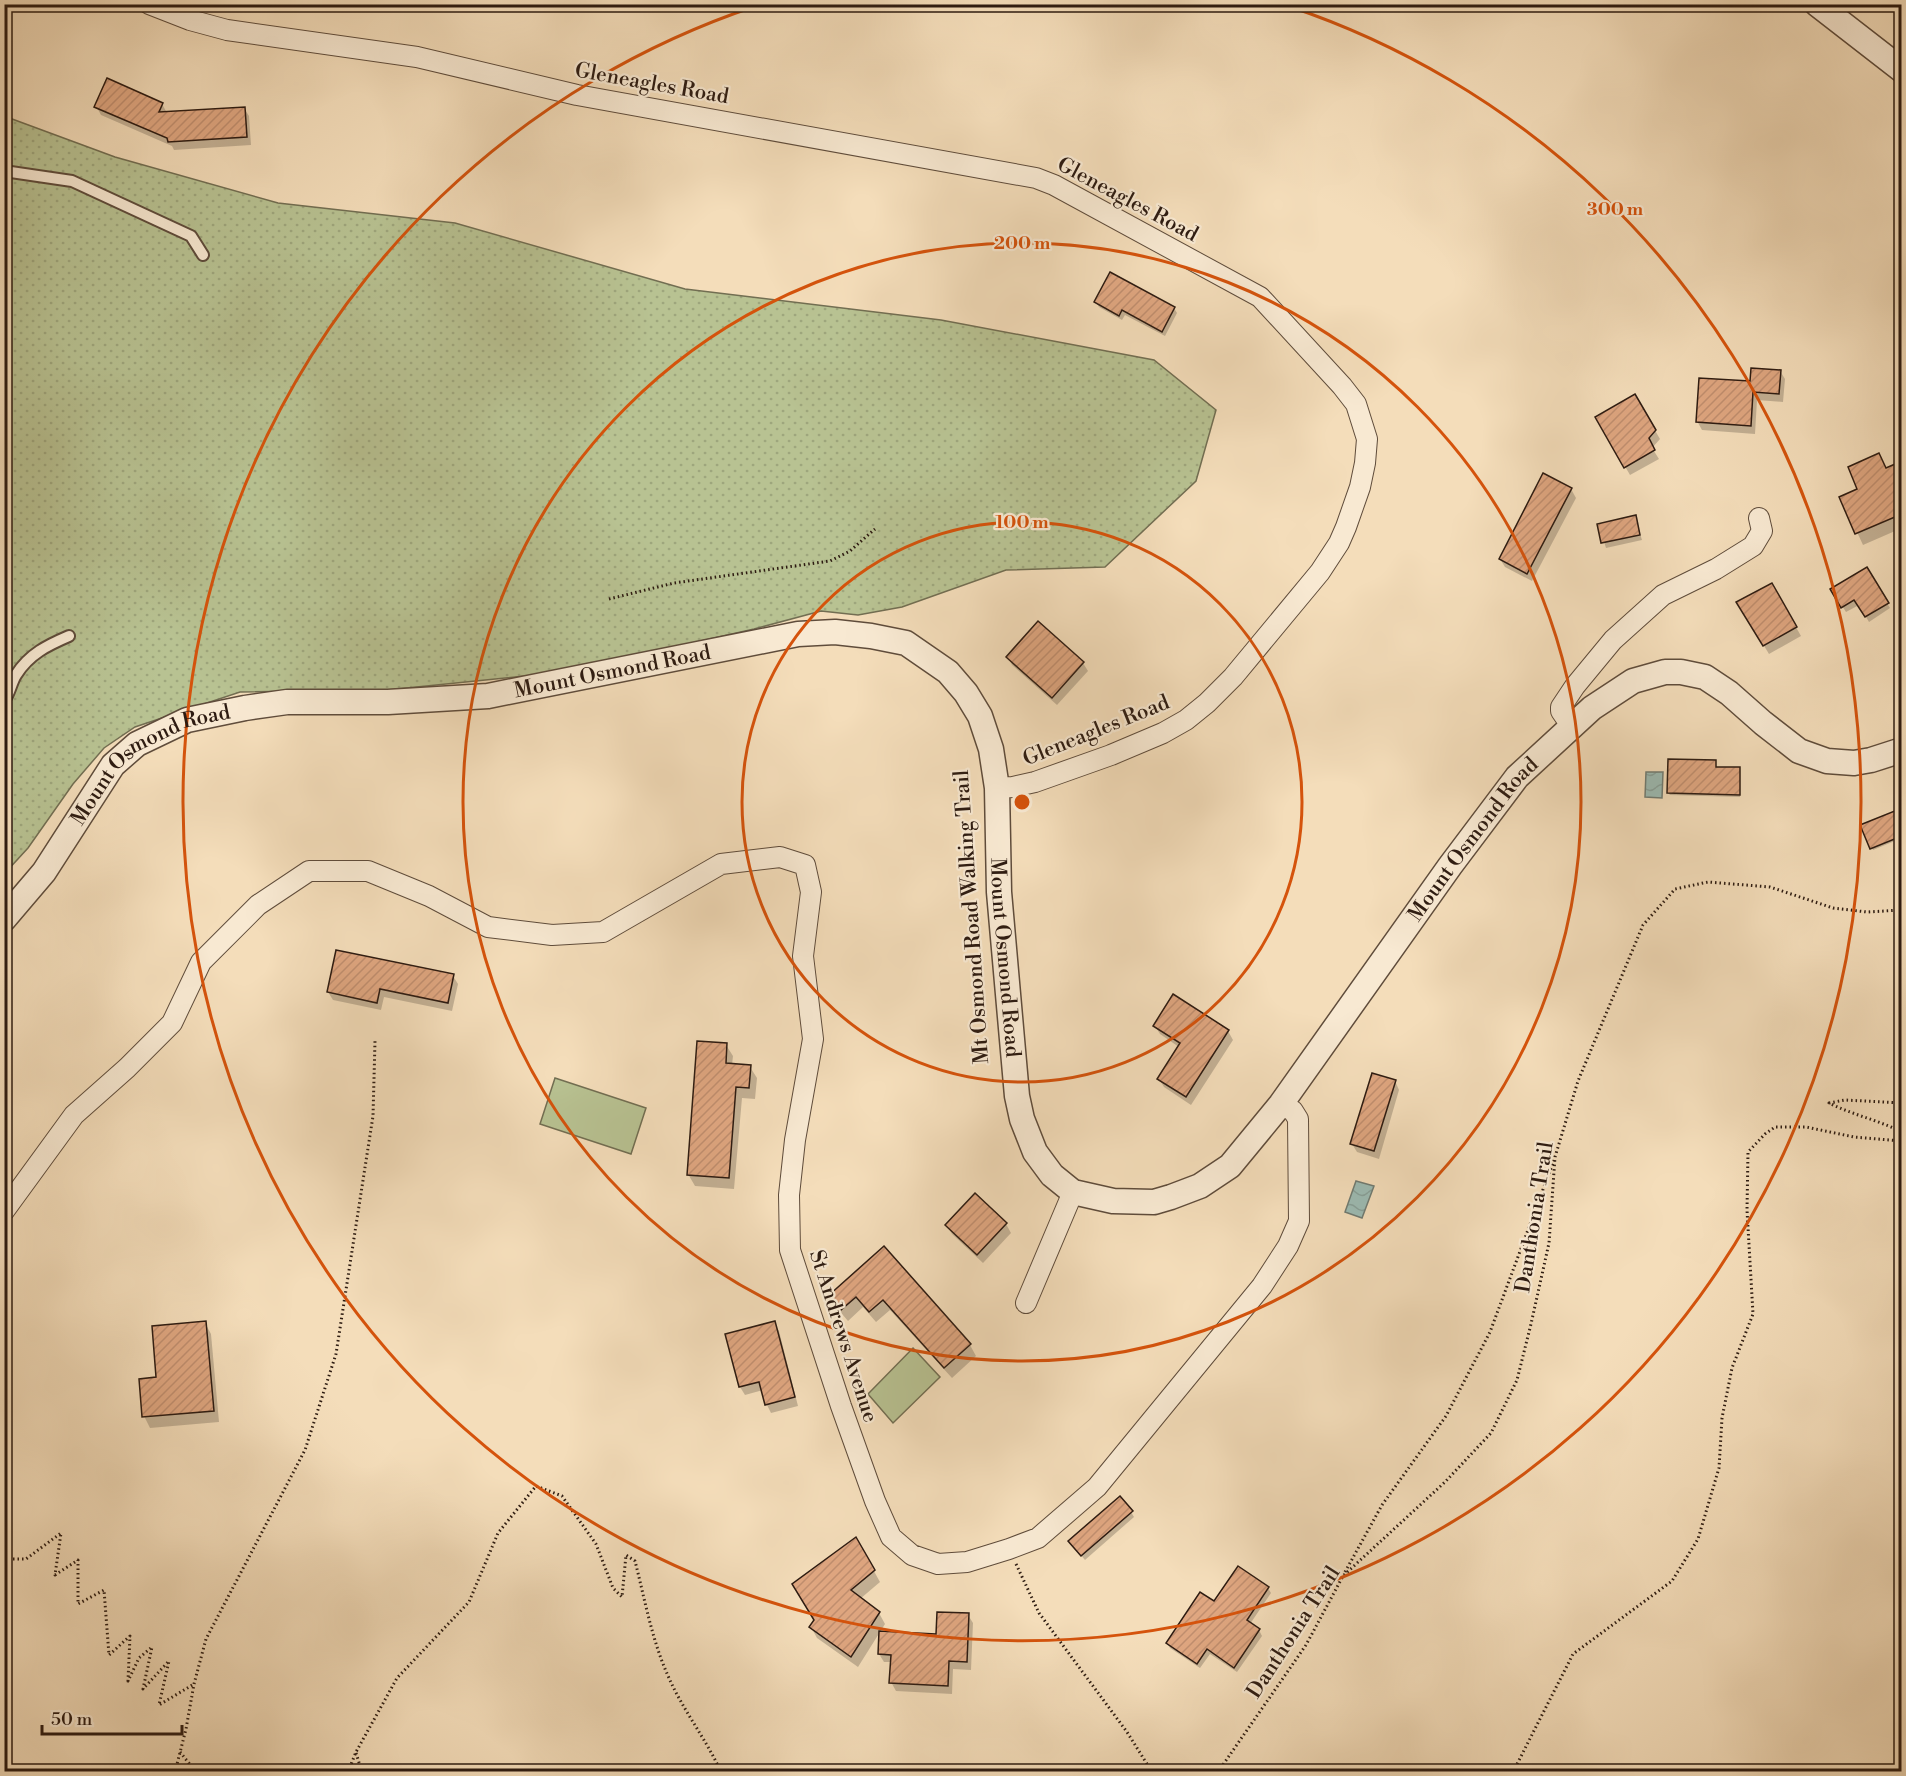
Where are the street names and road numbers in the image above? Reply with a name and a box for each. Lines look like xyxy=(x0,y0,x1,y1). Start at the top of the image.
street label: Gleneagles Road xyxy=(573,58,731,110)
street label: Gleneagles Road xyxy=(1053,152,1203,248)
street label: Mount Osmond Road xyxy=(512,640,713,704)
street label: Gleneagles Road xyxy=(1019,690,1174,772)
street label: Mount Osmond Road xyxy=(65,699,233,831)
street label: Mount Osmond Road xyxy=(1403,752,1544,927)
street label: Mt Osmond Road Walking Trail xyxy=(949,769,995,1065)
street label: Mount Osmond Road xyxy=(984,858,1026,1058)
street label: Danthonia Trail xyxy=(1510,1140,1560,1295)
street label: St Andrews Avenue xyxy=(803,1247,883,1426)
street label: Danthonia Trail xyxy=(1241,1562,1346,1704)

